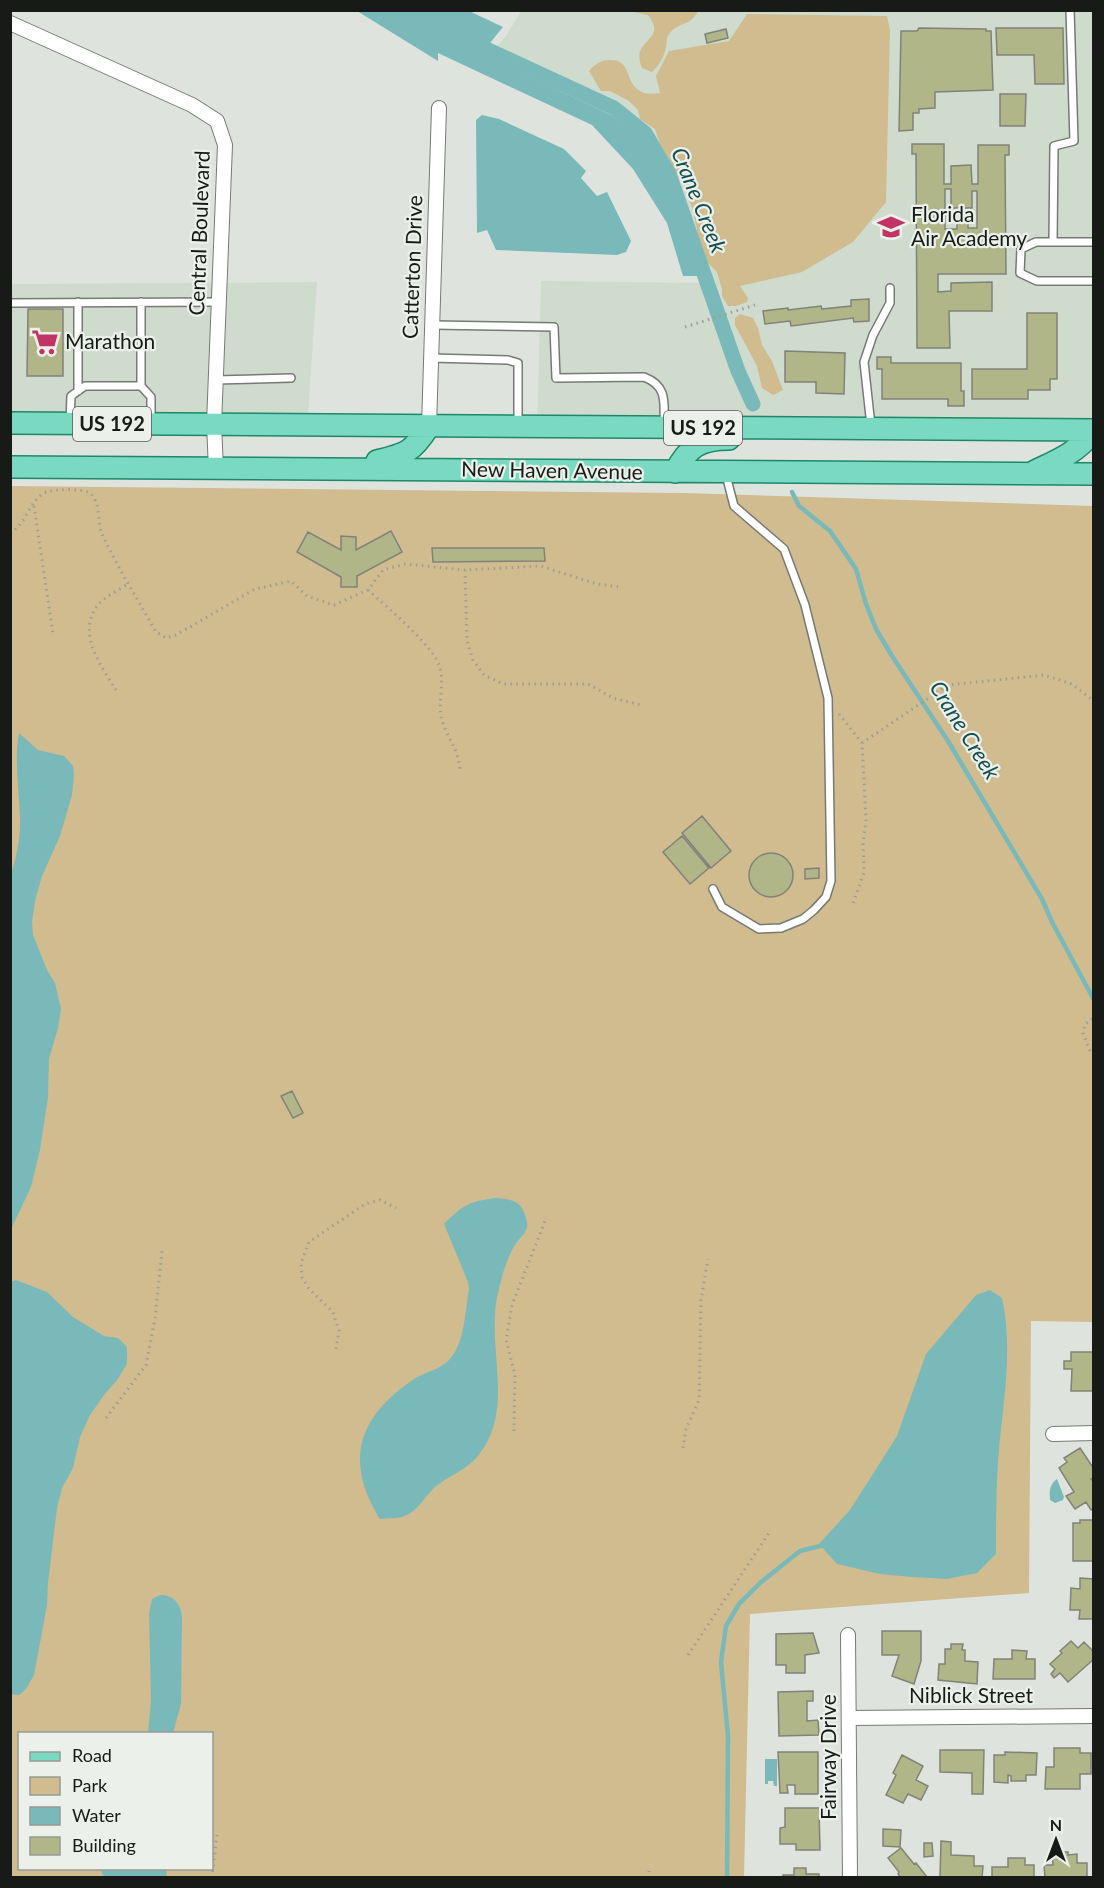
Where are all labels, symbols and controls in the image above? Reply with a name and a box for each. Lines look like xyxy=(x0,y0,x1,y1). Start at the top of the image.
water label: Crane Creek xyxy=(666,143,733,257)
street label: Central Boulevard xyxy=(183,150,214,316)
street label: Catterton Drive xyxy=(396,195,427,339)
place label: Florida Air Academy xyxy=(911,201,1027,250)
school or university icon: Florida Air Academy xyxy=(876,212,906,242)
supermarket icon: Marathon xyxy=(30,327,60,357)
place label: Marathon xyxy=(65,328,155,353)
road number: US 192 xyxy=(73,407,151,441)
road number: US 192 xyxy=(664,411,742,445)
street label: New Haven Avenue xyxy=(461,455,643,484)
water label: Crane Creek xyxy=(924,675,1007,785)
street label: Niblick Street xyxy=(909,1682,1033,1707)
street label: Fairway Drive xyxy=(815,1694,840,1820)
legend xyxy=(18,1732,213,1870)
text: Road xyxy=(72,1744,112,1766)
text: Park xyxy=(72,1774,108,1796)
text: Water xyxy=(72,1804,121,1826)
north arrow xyxy=(1026,1810,1086,1870)
text: N xyxy=(1050,1815,1062,1834)
text: Building xyxy=(72,1834,136,1856)

